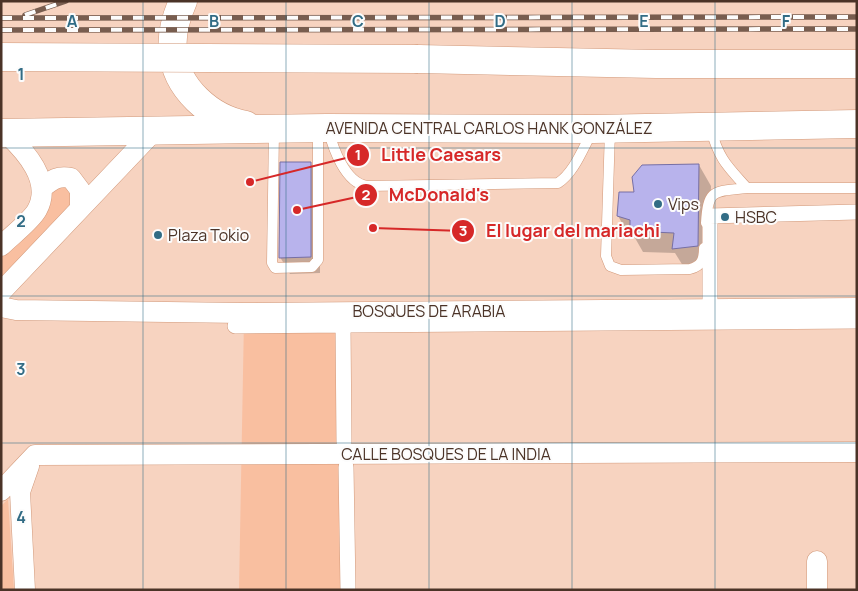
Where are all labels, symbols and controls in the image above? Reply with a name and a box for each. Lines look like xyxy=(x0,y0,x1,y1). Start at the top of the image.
text: A xyxy=(67,10,78,32)
text: B xyxy=(209,10,219,32)
text: C xyxy=(352,10,364,32)
text: D xyxy=(494,10,506,32)
text: E xyxy=(639,10,649,32)
text: F xyxy=(782,10,791,32)
text: 1 xyxy=(17,63,25,85)
street label: AVENIDA CENTRAL CARLOS HANK GONZÁLEZ xyxy=(325,117,653,139)
callout: Little Caesars xyxy=(346,138,511,171)
text: Little Caesars xyxy=(381,142,501,166)
text: 1 xyxy=(355,144,361,165)
callout: McDonald's xyxy=(354,178,499,211)
text: McDonald's xyxy=(389,182,489,206)
text: 2 xyxy=(362,184,371,205)
place label: Vips xyxy=(668,193,699,215)
marker: Vips xyxy=(652,198,664,210)
place label: HSBC xyxy=(735,206,777,228)
text: 2 xyxy=(16,210,26,232)
marker: HSBC xyxy=(719,211,731,223)
callout: El lugar del mariachi xyxy=(451,214,670,247)
text: El lugar del mariachi xyxy=(486,218,660,242)
text: 3 xyxy=(459,220,467,241)
place label: Plaza Tokio xyxy=(168,224,249,246)
marker: Plaza Tokio xyxy=(152,229,164,241)
street label: BOSQUES DE ARABIA xyxy=(353,300,505,322)
text: 3 xyxy=(16,358,26,380)
street label: CALLE BOSQUES DE LA INDIA xyxy=(341,443,551,465)
text: 4 xyxy=(16,506,26,528)

